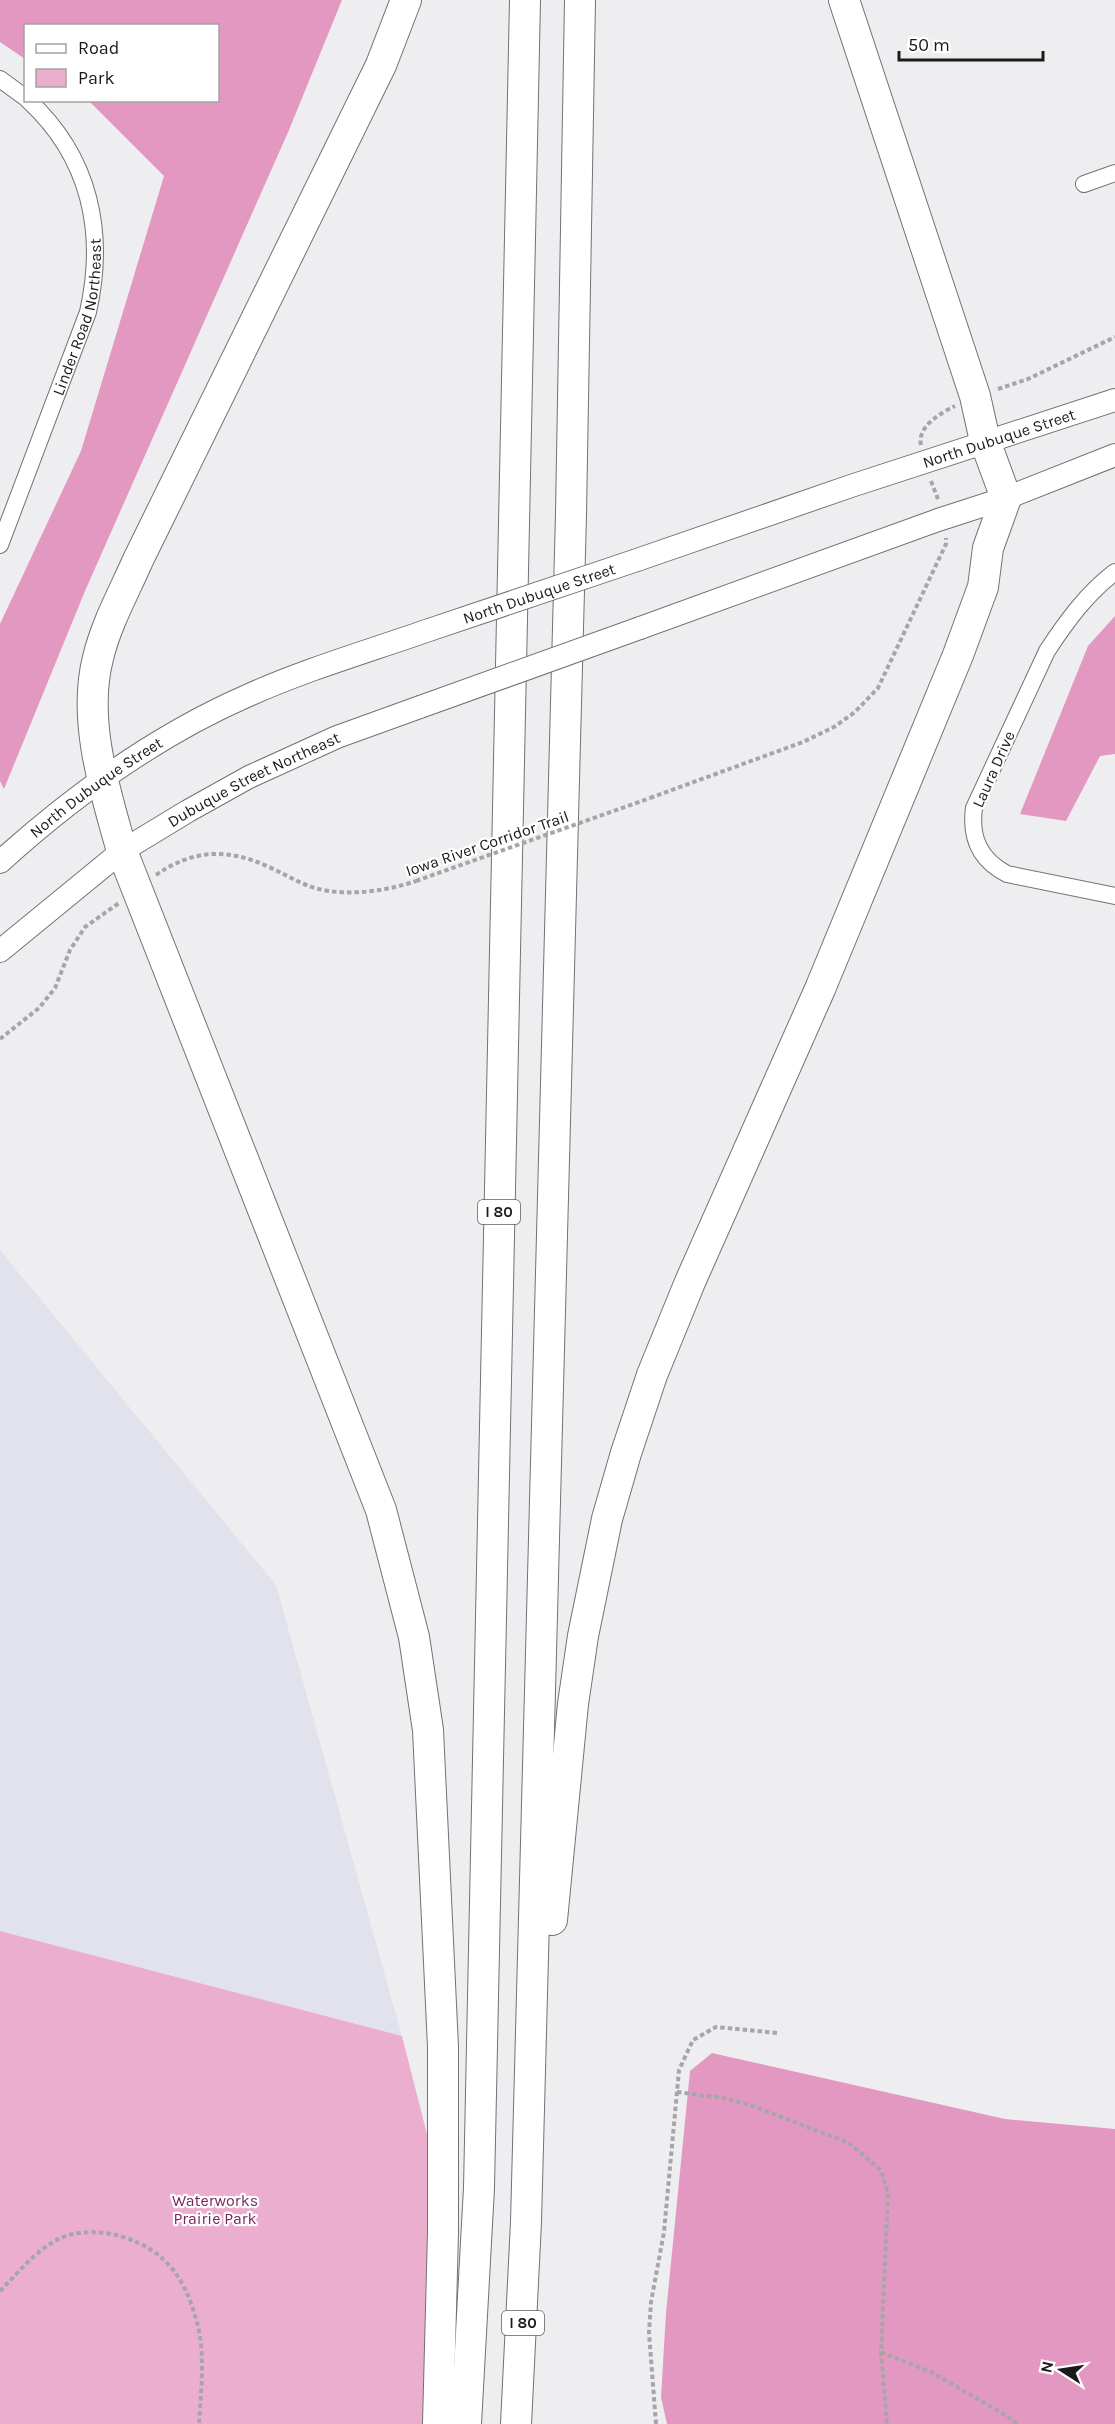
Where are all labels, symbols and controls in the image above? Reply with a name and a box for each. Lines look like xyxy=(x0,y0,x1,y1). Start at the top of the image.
legend xyxy=(24,24,219,102)
scale bar xyxy=(899,24,1043,62)
text: 50 m xyxy=(908,34,950,56)
text: Road xyxy=(78,37,119,59)
text: Park xyxy=(78,67,115,89)
street label: Linder Road Northeast xyxy=(48,238,105,398)
street label: North Dubuque Street xyxy=(920,405,1078,472)
street label: North Dubuque Street xyxy=(460,559,618,628)
street label: Dubuque Street Northeast xyxy=(164,728,343,831)
street label: Laura Drive xyxy=(968,728,1019,810)
street label: North Dubuque Street xyxy=(26,733,166,842)
street label: Iowa River Corridor Trail xyxy=(403,807,571,880)
road number: I 80 xyxy=(478,1200,520,1224)
park label: Waterworks Prairie Park xyxy=(172,2191,258,2228)
road number: I 80 xyxy=(502,2311,544,2335)
north arrow xyxy=(1031,2340,1091,2400)
text: N xyxy=(1036,2359,1057,2375)

